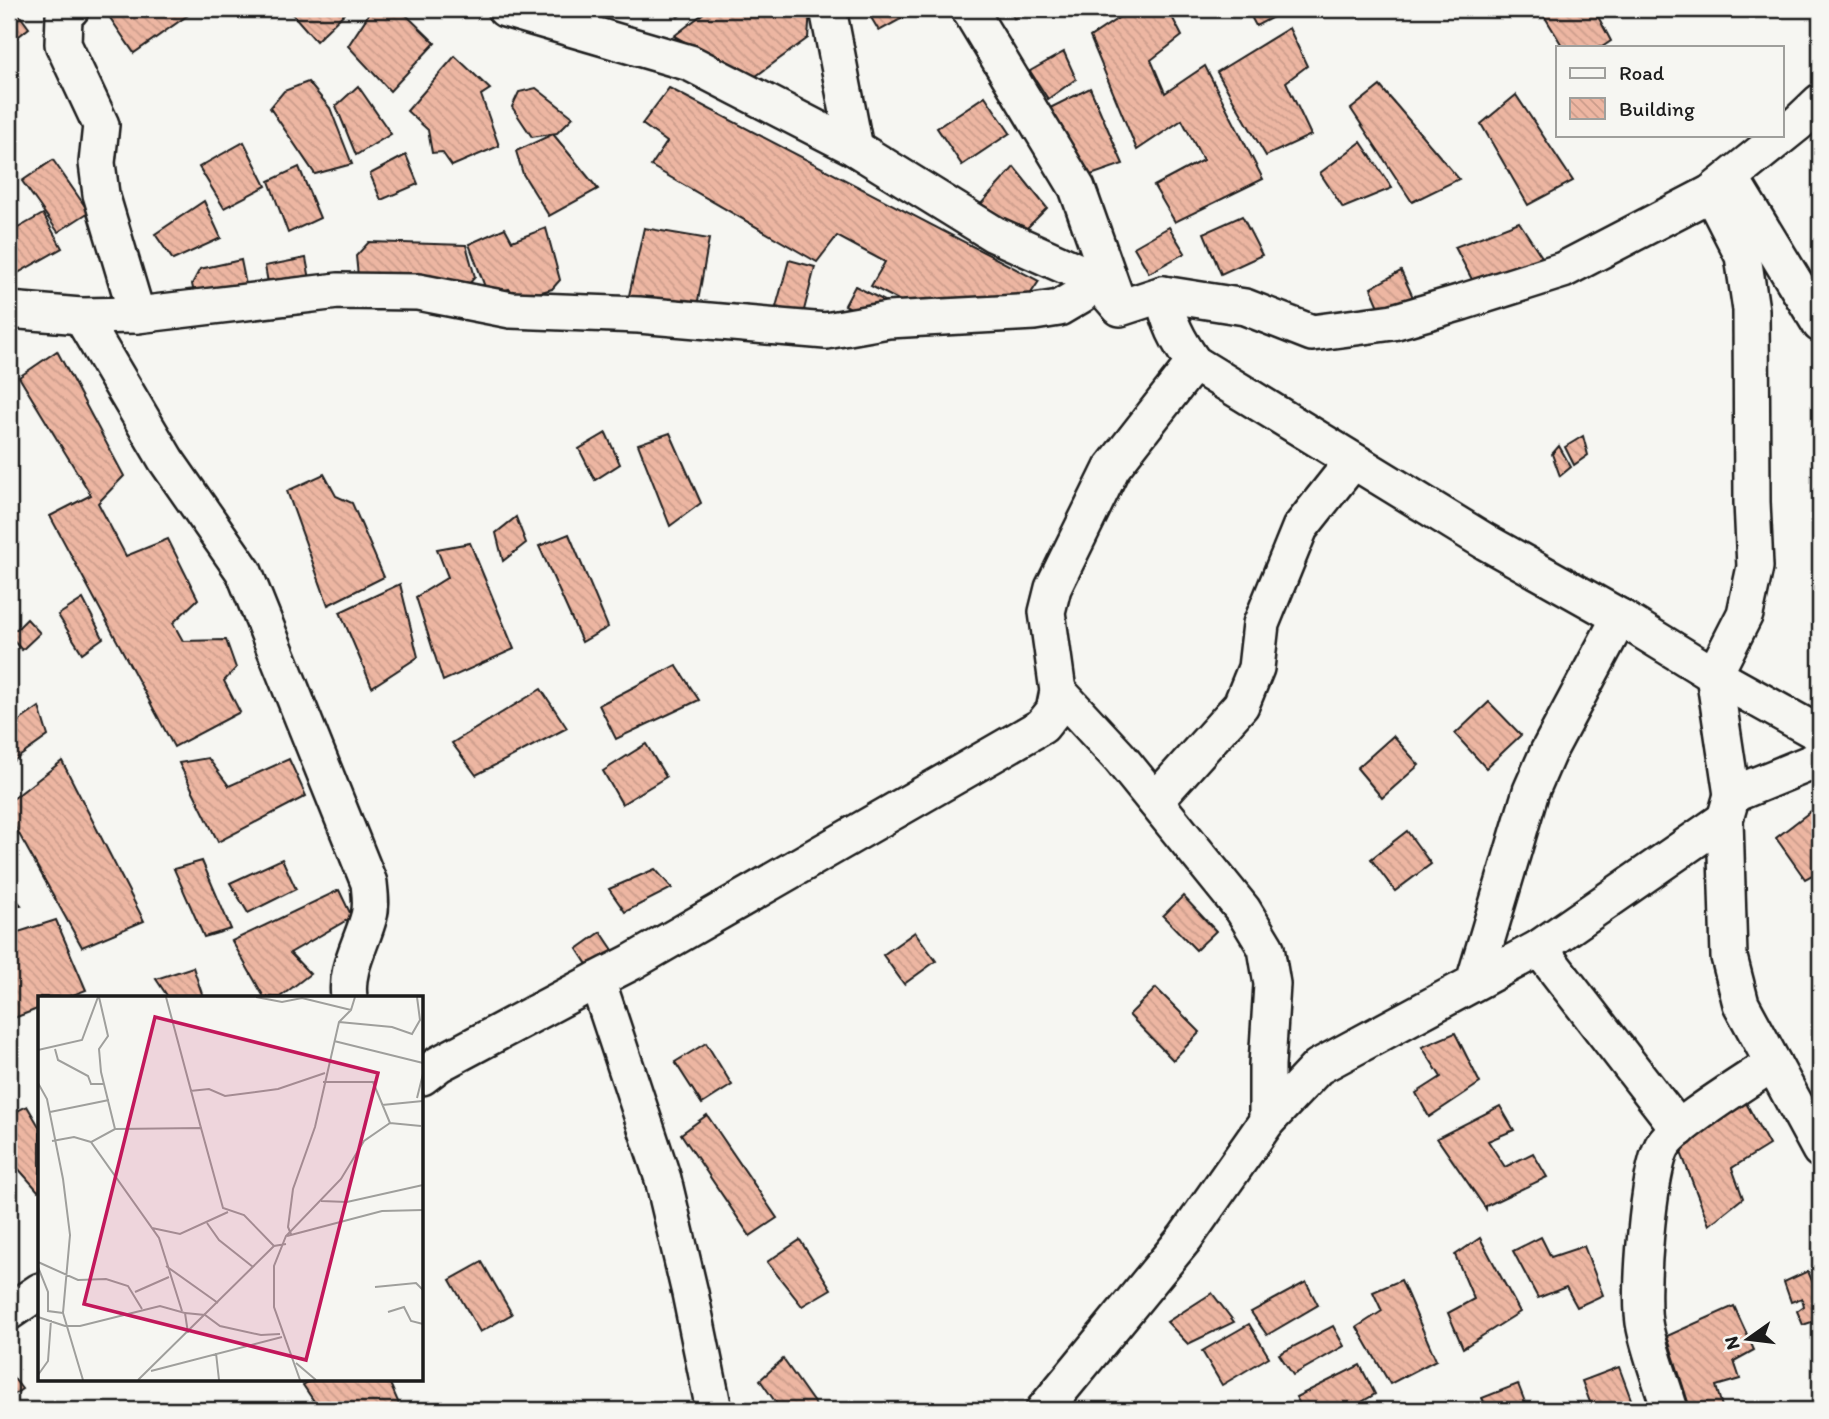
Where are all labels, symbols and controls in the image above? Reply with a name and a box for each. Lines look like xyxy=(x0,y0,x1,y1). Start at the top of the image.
legend xyxy=(1556,46,1784,136)
text: Road xyxy=(1619,60,1665,85)
text: Building xyxy=(1619,96,1695,121)
inset map xyxy=(38,996,424,1380)
north arrow xyxy=(1714,1304,1784,1374)
text: N xyxy=(1719,1334,1745,1352)

